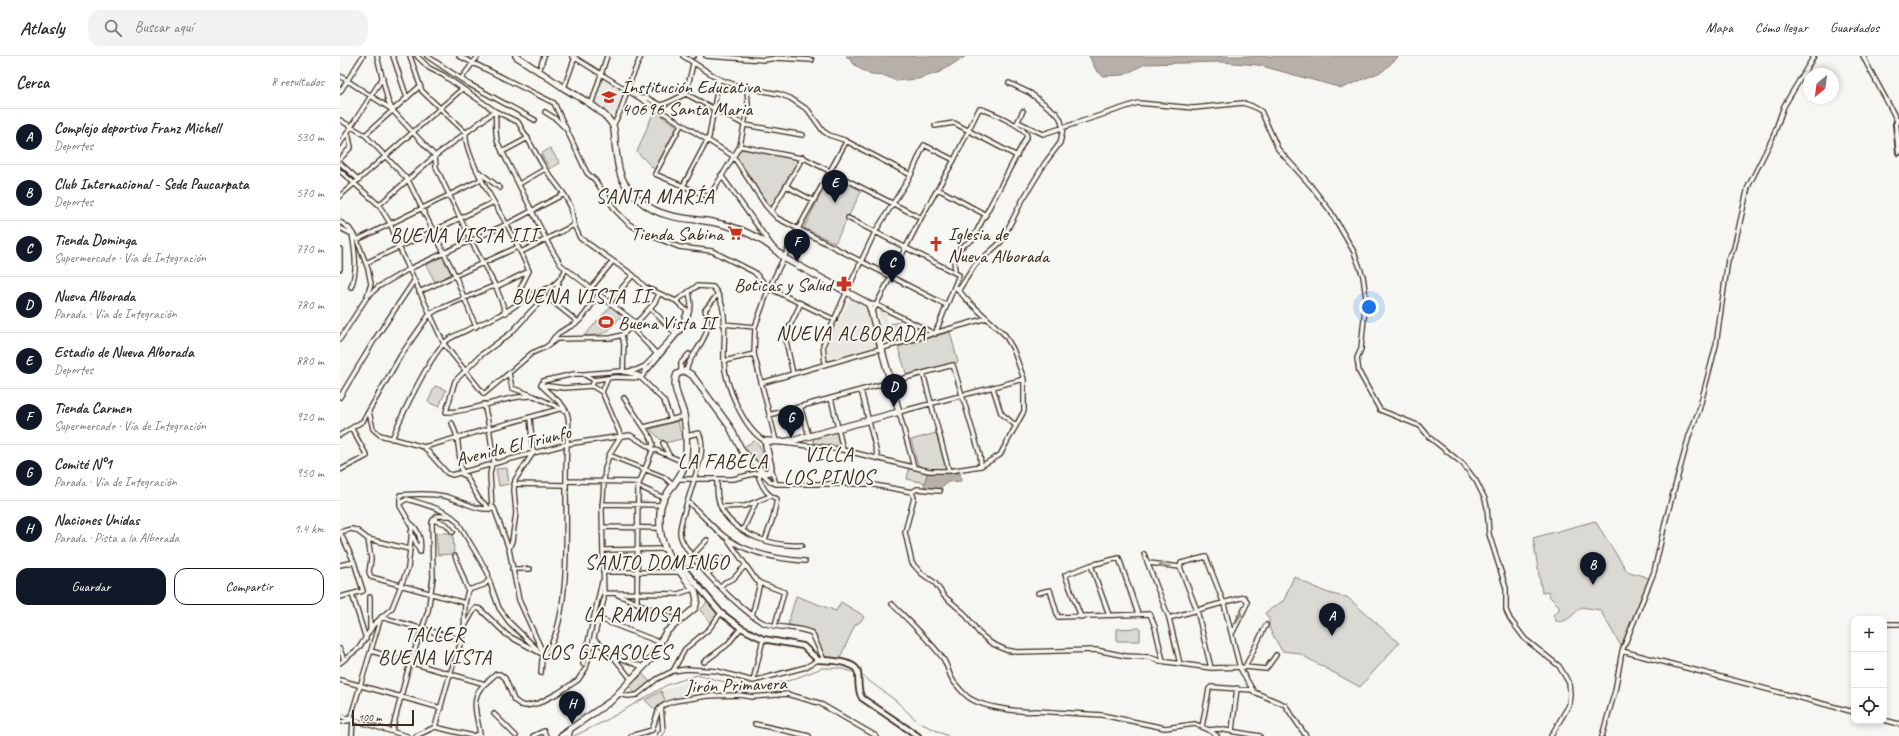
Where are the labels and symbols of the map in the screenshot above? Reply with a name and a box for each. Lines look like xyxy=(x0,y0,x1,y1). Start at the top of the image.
north arrow xyxy=(1803,68,1839,104)
place label: Institución Educativa 40696 Santa Maria xyxy=(621,75,762,121)
school or university icon: Institución Educativa 40696 Santa Maria xyxy=(600,88,618,106)
pin: E xyxy=(822,170,848,203)
district label: SANTA MARÍA xyxy=(596,184,715,209)
place label: Tienda Sabina xyxy=(631,222,725,246)
place label: Iglesia de Nueva Alborada xyxy=(948,222,1051,268)
district label: BUENA VISTA III xyxy=(390,223,542,248)
supermarket icon: Tienda Sabina xyxy=(726,224,744,242)
pin: F xyxy=(784,229,810,262)
church icon: Iglesia de Nueva Alborada xyxy=(927,235,945,253)
pin: C xyxy=(879,250,905,283)
place label: Boticas y Salud xyxy=(734,273,835,297)
pharmacy icon: Boticas y Salud xyxy=(835,275,853,293)
district label: BUENA VISTA II xyxy=(512,284,654,309)
your location xyxy=(1359,297,1379,317)
place label: Buena Vista II xyxy=(618,311,720,335)
sports icon: Buena Vista II xyxy=(597,313,615,331)
district label: NUEVA ALBORADA xyxy=(776,321,926,346)
pin: D xyxy=(881,374,907,407)
pin: G xyxy=(778,405,804,438)
street label: Avenida El Triunfo xyxy=(453,420,574,472)
district label: VILLA LOS PINOS xyxy=(784,442,878,490)
district label: LA FABELA xyxy=(678,449,768,474)
district label: SANTO DOMINGO xyxy=(585,550,730,575)
pin: B xyxy=(1580,552,1606,585)
one-way arrow xyxy=(1159,561,1172,569)
district label: LA RAMOSA xyxy=(584,602,680,627)
pin: A xyxy=(1319,603,1345,636)
one-way arrow xyxy=(1236,612,1244,624)
district label: TALLER BUENA VISTA xyxy=(378,622,492,670)
district label: LOS GIRASOLES xyxy=(541,640,675,665)
street label: Jirón Primavera xyxy=(684,671,789,699)
pin: H xyxy=(559,691,585,724)
scale bar xyxy=(352,708,414,727)

